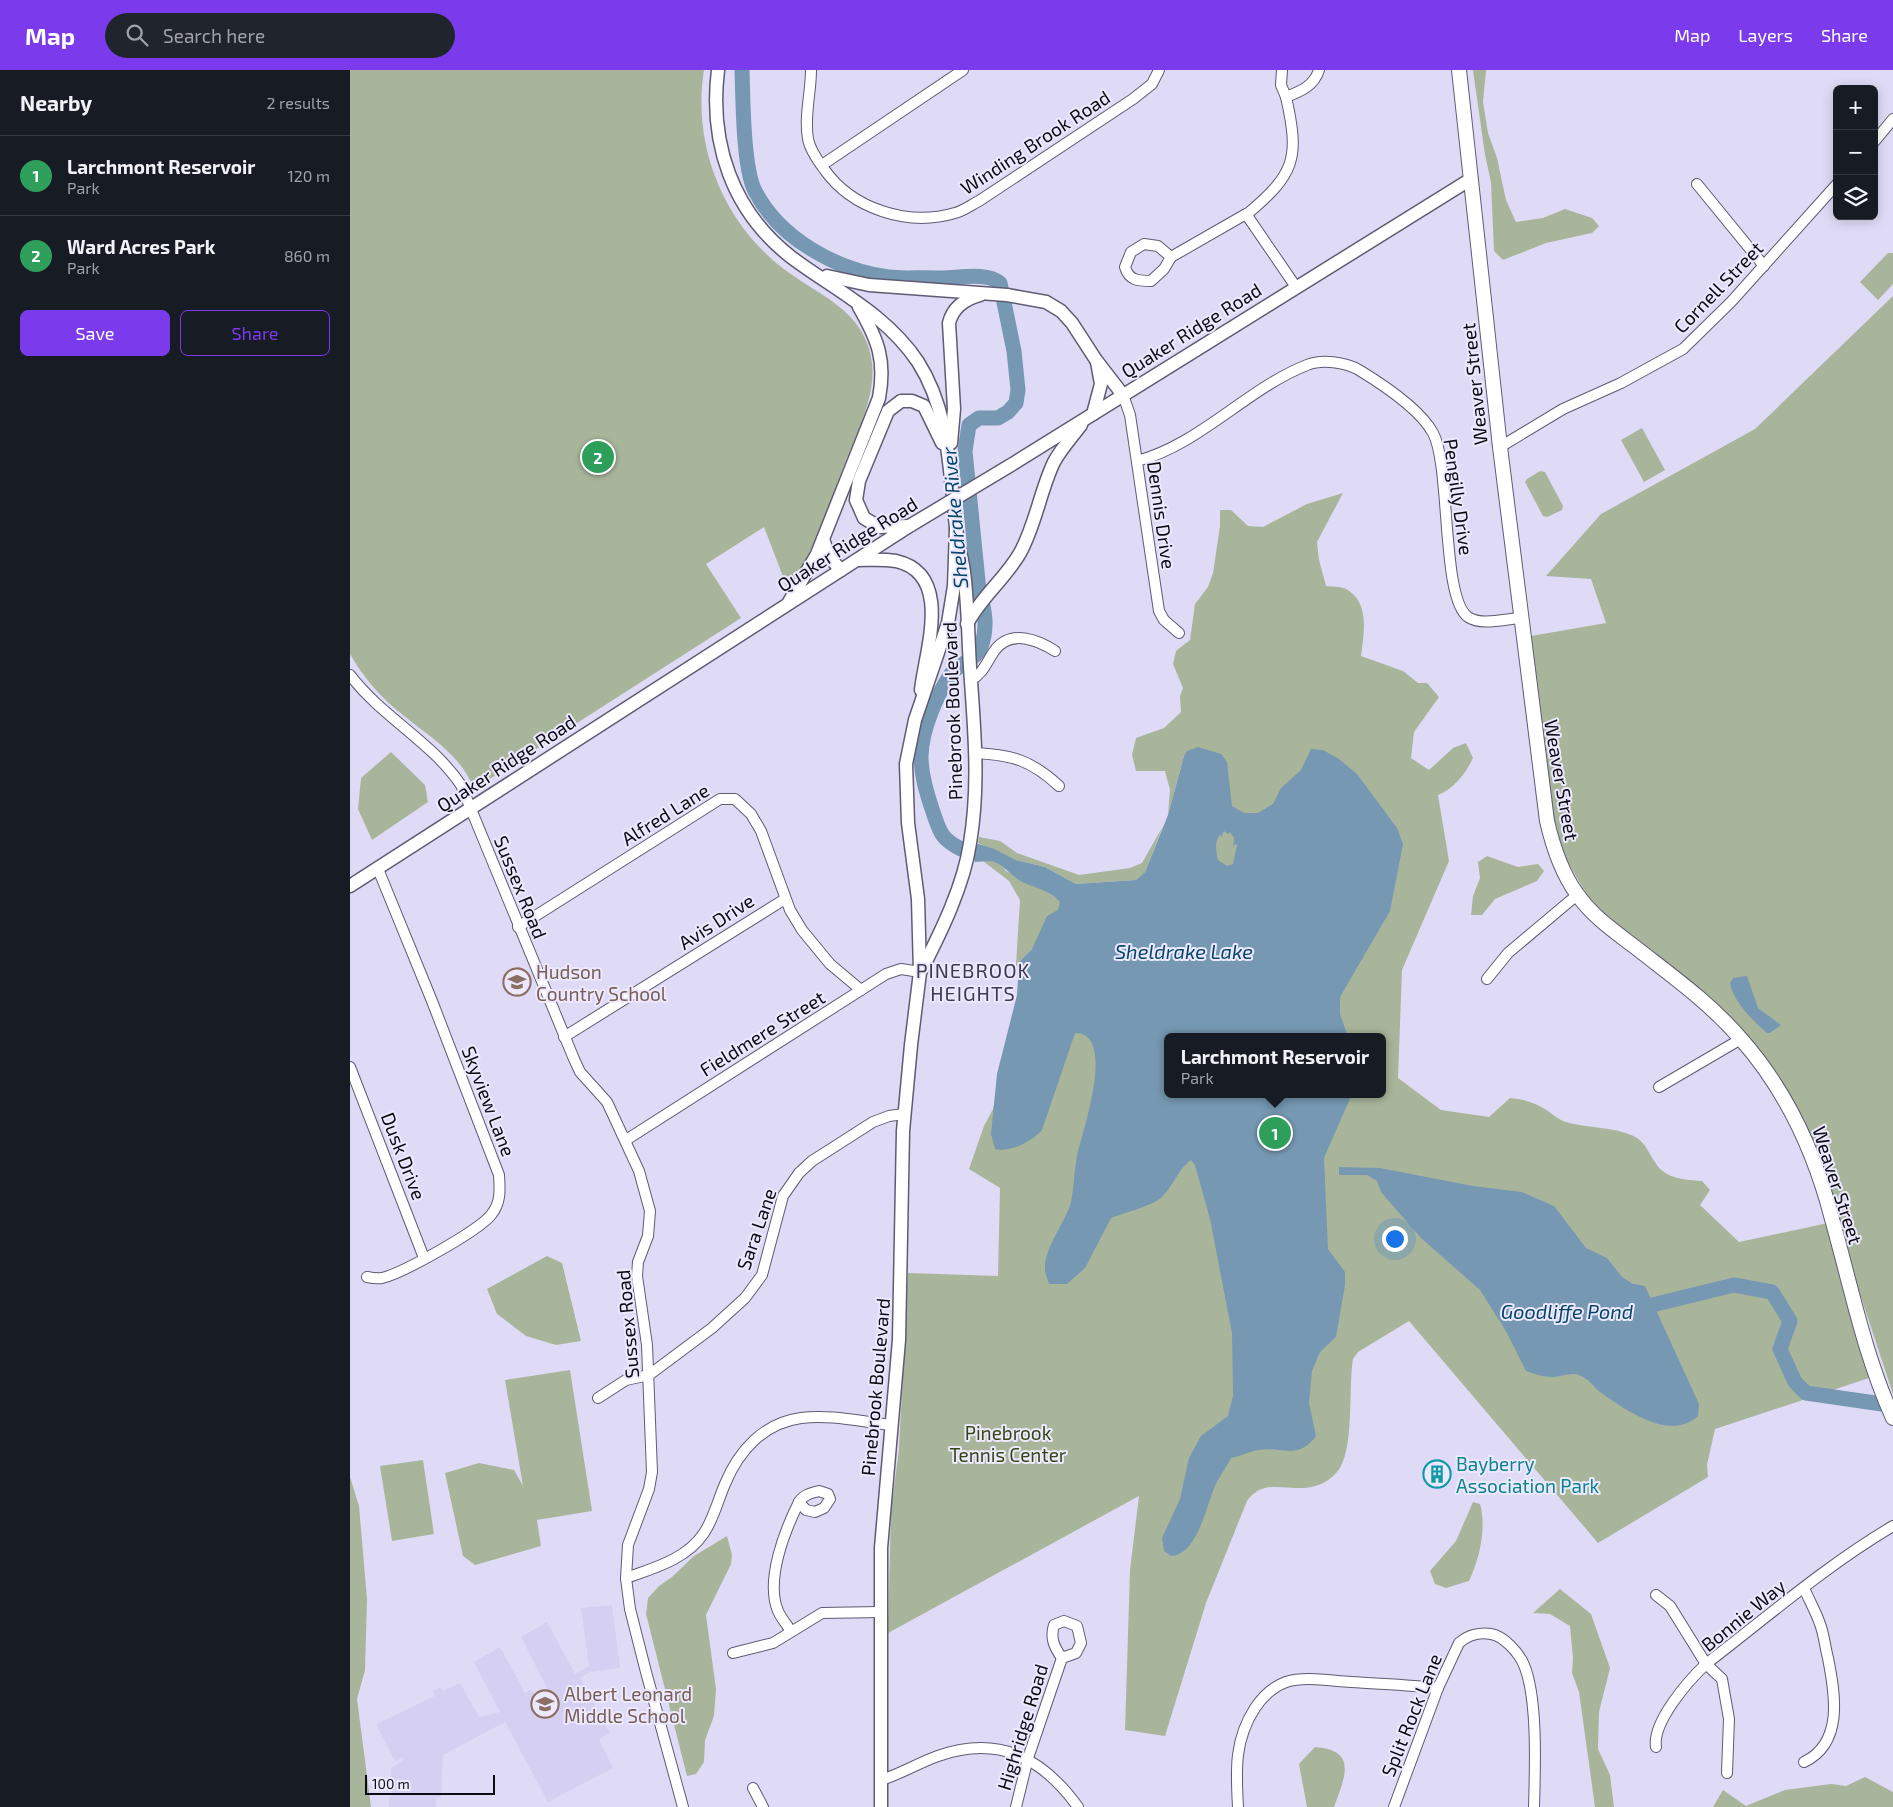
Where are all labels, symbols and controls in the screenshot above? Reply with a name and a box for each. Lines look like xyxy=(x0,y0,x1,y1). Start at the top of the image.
search box xyxy=(105,13,455,58)
text: Map xyxy=(25,21,75,50)
icon: search xyxy=(123,21,151,49)
text: Search here xyxy=(163,24,265,47)
text: Map xyxy=(1674,24,1710,46)
text: Layers xyxy=(1738,24,1793,46)
text: Share xyxy=(1821,24,1868,46)
street label: Winding Brook Road xyxy=(956,85,1114,199)
map controls xyxy=(1833,85,1878,220)
button: + xyxy=(1833,85,1878,130)
text: Nearby xyxy=(20,90,92,115)
text: 2 results xyxy=(267,93,330,112)
button: − xyxy=(1833,130,1878,175)
text: Larchmont Reservoir xyxy=(67,155,255,178)
text: 1 xyxy=(33,166,39,185)
text: 120 m xyxy=(287,166,330,185)
button: layers xyxy=(1833,175,1878,220)
text: Park xyxy=(67,178,100,197)
text: Ward Acres Park xyxy=(67,235,215,258)
street label: Cornell Street xyxy=(1669,236,1767,338)
text: 2 xyxy=(31,246,41,265)
text: 860 m xyxy=(284,246,330,265)
text: Park xyxy=(67,258,100,277)
street label: Quaker Ridge Road xyxy=(1117,278,1265,382)
button: Save xyxy=(20,310,170,356)
button: Share xyxy=(180,310,330,356)
street label: Weaver Street xyxy=(1456,322,1492,446)
street label: Pengilly Drive xyxy=(1439,437,1479,557)
pin: 2 xyxy=(582,438,614,476)
water label: Sheldrake River xyxy=(936,445,972,590)
street label: Dennis Drive xyxy=(1143,460,1181,570)
street label: Quaker Ridge Road xyxy=(773,492,921,596)
street label: Pinebrook Boulevard xyxy=(937,621,967,801)
street label: Quaker Ridge Road xyxy=(432,709,580,817)
street label: Weaver Street xyxy=(1540,718,1584,842)
street label: Alfred Lane xyxy=(617,778,713,850)
street label: Sussex Road xyxy=(490,832,552,942)
street label: Avis Drive xyxy=(674,888,758,954)
water label: Sheldrake Lake xyxy=(1115,939,1253,963)
district label: PINEBROOK HEIGHTS xyxy=(916,958,1030,1005)
place label: Hudson Country School xyxy=(536,960,667,1005)
school or university icon: Hudson Country School xyxy=(502,967,532,997)
street label: Fieldmere Street xyxy=(695,985,829,1081)
popup xyxy=(1164,1033,1386,1098)
street label: Skyview Lane xyxy=(457,1043,521,1159)
text: Larchmont Reservoir xyxy=(1181,1045,1369,1068)
text: Park xyxy=(1181,1068,1214,1087)
street label: Dusk Drive xyxy=(377,1109,431,1203)
pin: 1 xyxy=(1259,1114,1291,1152)
street label: Weaver Street xyxy=(1808,1123,1868,1247)
street label: Sara Lane xyxy=(731,1185,781,1273)
your location xyxy=(1382,1226,1408,1252)
street label: Sussex Road xyxy=(611,1269,643,1379)
street label: Pinebrook Boulevard xyxy=(856,1297,894,1477)
water label: Goodliffe Pond xyxy=(1501,1299,1634,1323)
park label: Pinebrook Tennis Center xyxy=(950,1421,1067,1466)
place label: Bayberry Association Park xyxy=(1456,1452,1600,1497)
building icon: Bayberry Association Park xyxy=(1422,1459,1452,1489)
street label: Bonnie Way xyxy=(1696,1574,1790,1656)
street label: Split Rock Lane xyxy=(1376,1650,1446,1780)
street label: Highridge Road xyxy=(992,1661,1052,1793)
place label: Albert Leonard Middle School xyxy=(564,1682,692,1727)
school or university icon: Albert Leonard Middle School xyxy=(530,1689,560,1719)
scale bar xyxy=(365,1772,495,1795)
text: 100 m xyxy=(372,1775,410,1792)

